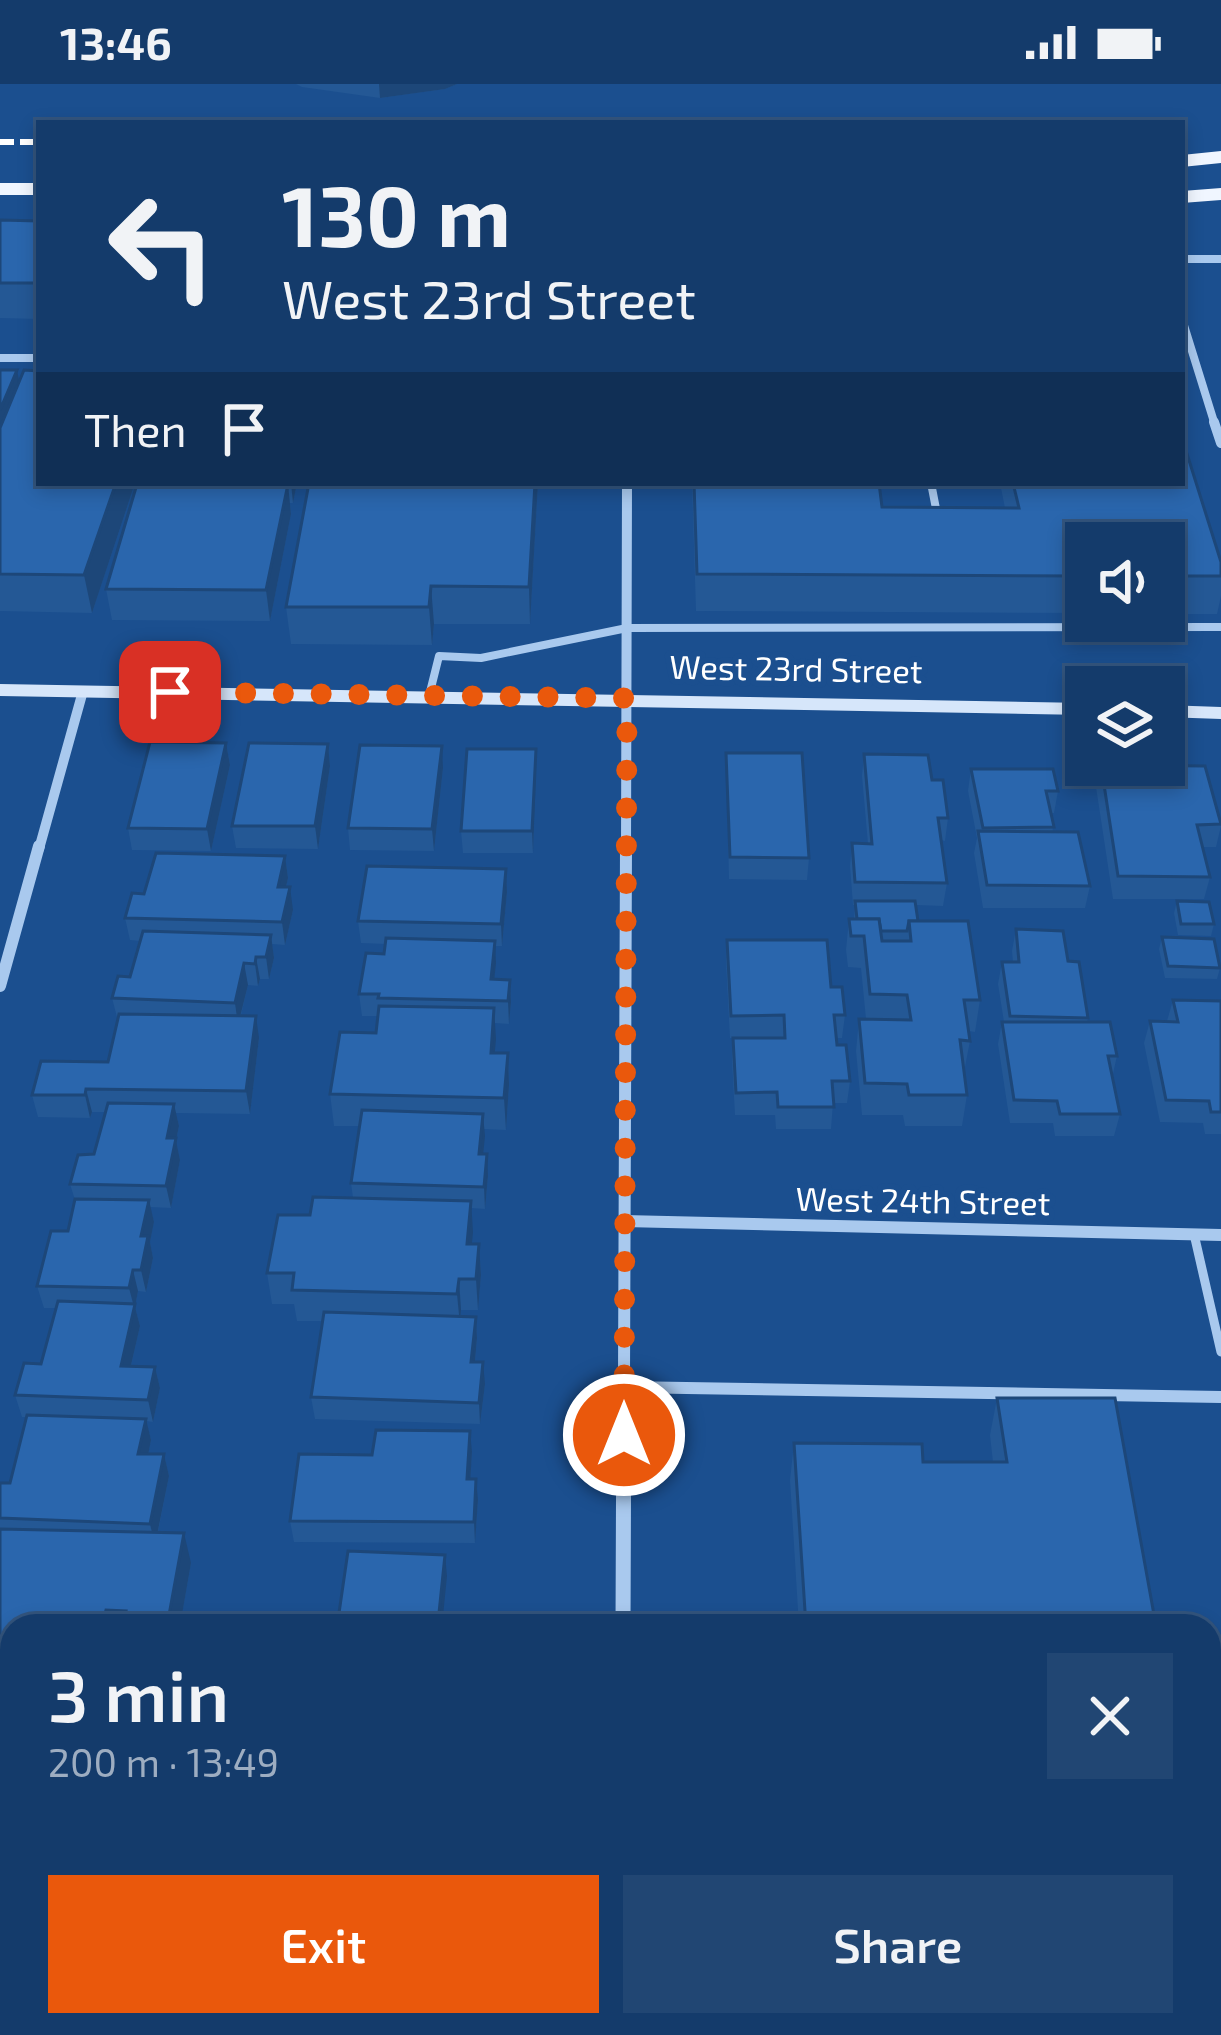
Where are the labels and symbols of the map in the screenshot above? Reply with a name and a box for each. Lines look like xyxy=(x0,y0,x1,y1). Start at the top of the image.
pin xyxy=(119,641,221,743)
street label: West 23rd Street xyxy=(669,646,923,690)
street label: West 24th Street xyxy=(795,1178,1051,1222)
position arrow xyxy=(561,1372,687,1498)

